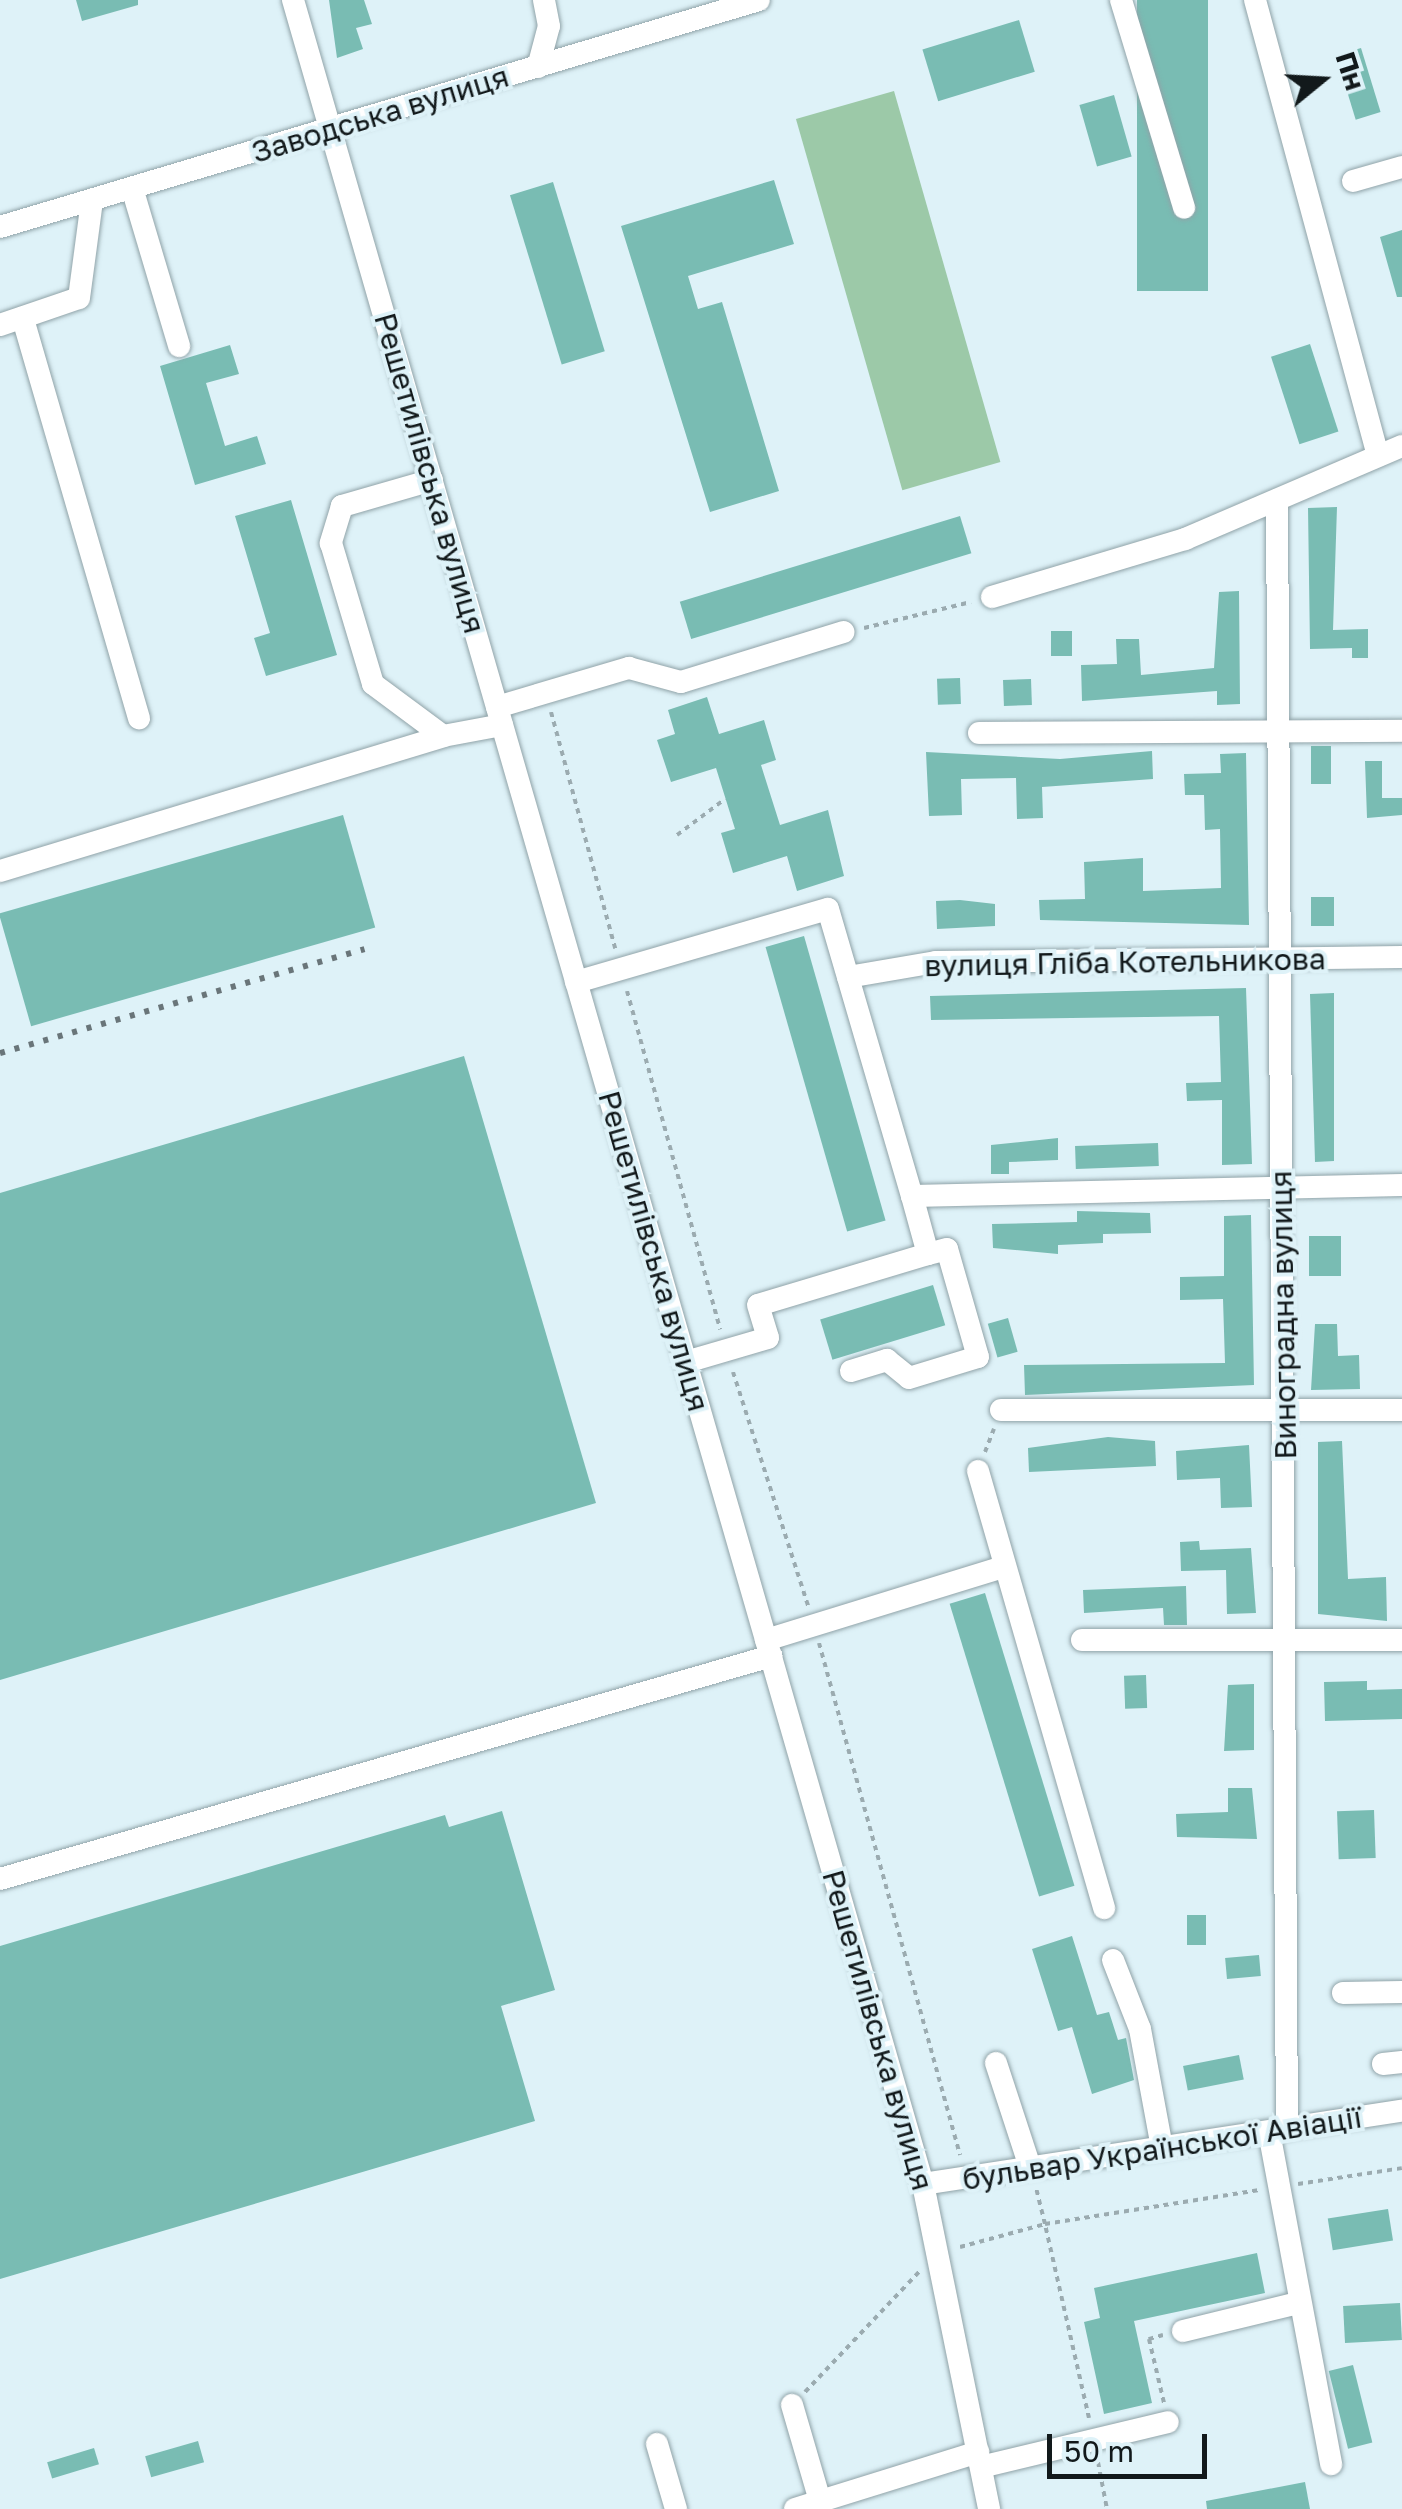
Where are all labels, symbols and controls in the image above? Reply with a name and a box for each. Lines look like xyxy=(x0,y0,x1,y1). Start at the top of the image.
north arrow xyxy=(1272,30,1372,130)
text: Пн xyxy=(1329,47,1373,94)
street label: Заводська вулиця xyxy=(247,58,513,170)
street label: Решетилівська вулиця xyxy=(367,309,493,637)
street label: вулиця Гліба Котельникова xyxy=(924,941,1326,983)
street label: Решетилівська вулиця xyxy=(591,1087,717,1415)
street label: Виноградна вулиця xyxy=(1262,1170,1304,1460)
street label: Решетилівська вулиця xyxy=(815,1866,941,2194)
street label: бульвар Української Авіації xyxy=(960,2099,1364,2197)
scale bar xyxy=(1052,2414,1212,2476)
text: 50 m xyxy=(1064,2433,1134,2469)

